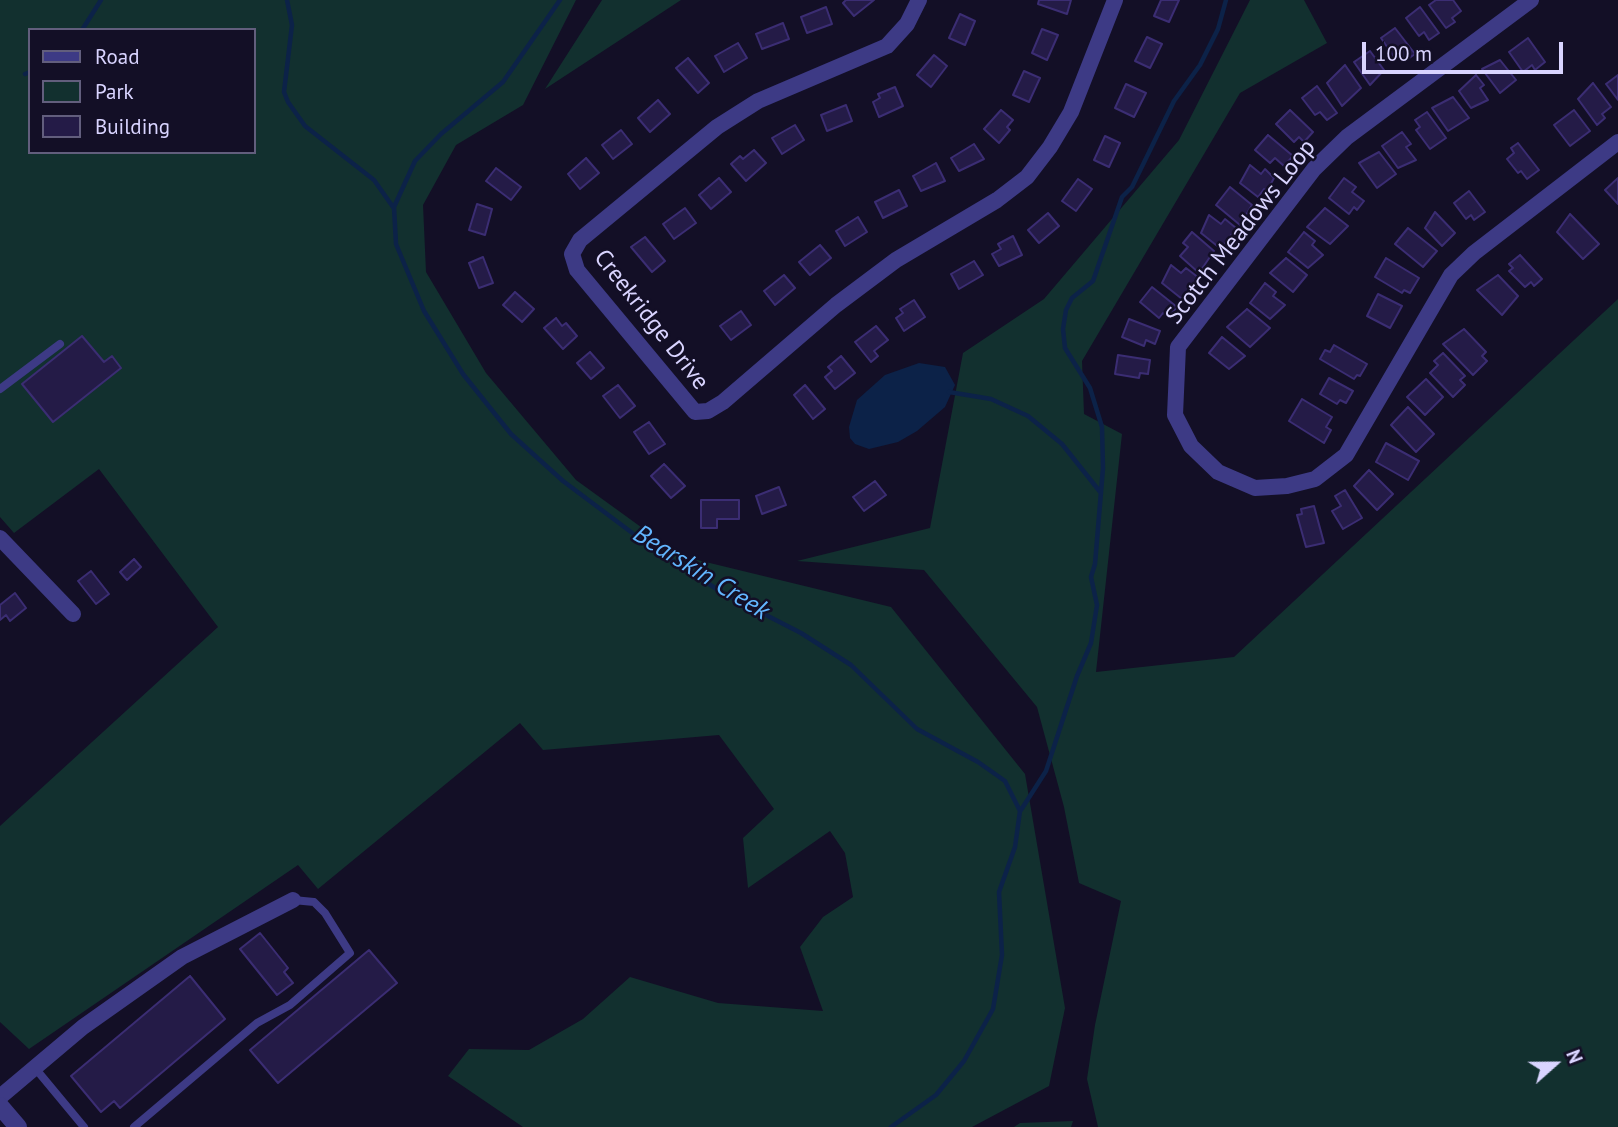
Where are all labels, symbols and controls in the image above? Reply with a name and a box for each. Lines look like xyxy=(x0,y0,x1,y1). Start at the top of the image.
legend xyxy=(28,28,256,154)
scale bar xyxy=(1366,28,1567,72)
text: 100 m xyxy=(1375,40,1432,67)
text: Road xyxy=(95,43,139,70)
text: Park xyxy=(95,78,134,105)
text: Building xyxy=(95,113,170,140)
street label: Scotch Meadows Loop xyxy=(1160,134,1322,330)
street label: Creekridge Drive xyxy=(587,244,715,396)
water label: Bearskin Creek xyxy=(627,519,775,627)
north arrow xyxy=(1520,1029,1590,1099)
text: N xyxy=(1561,1046,1588,1067)

